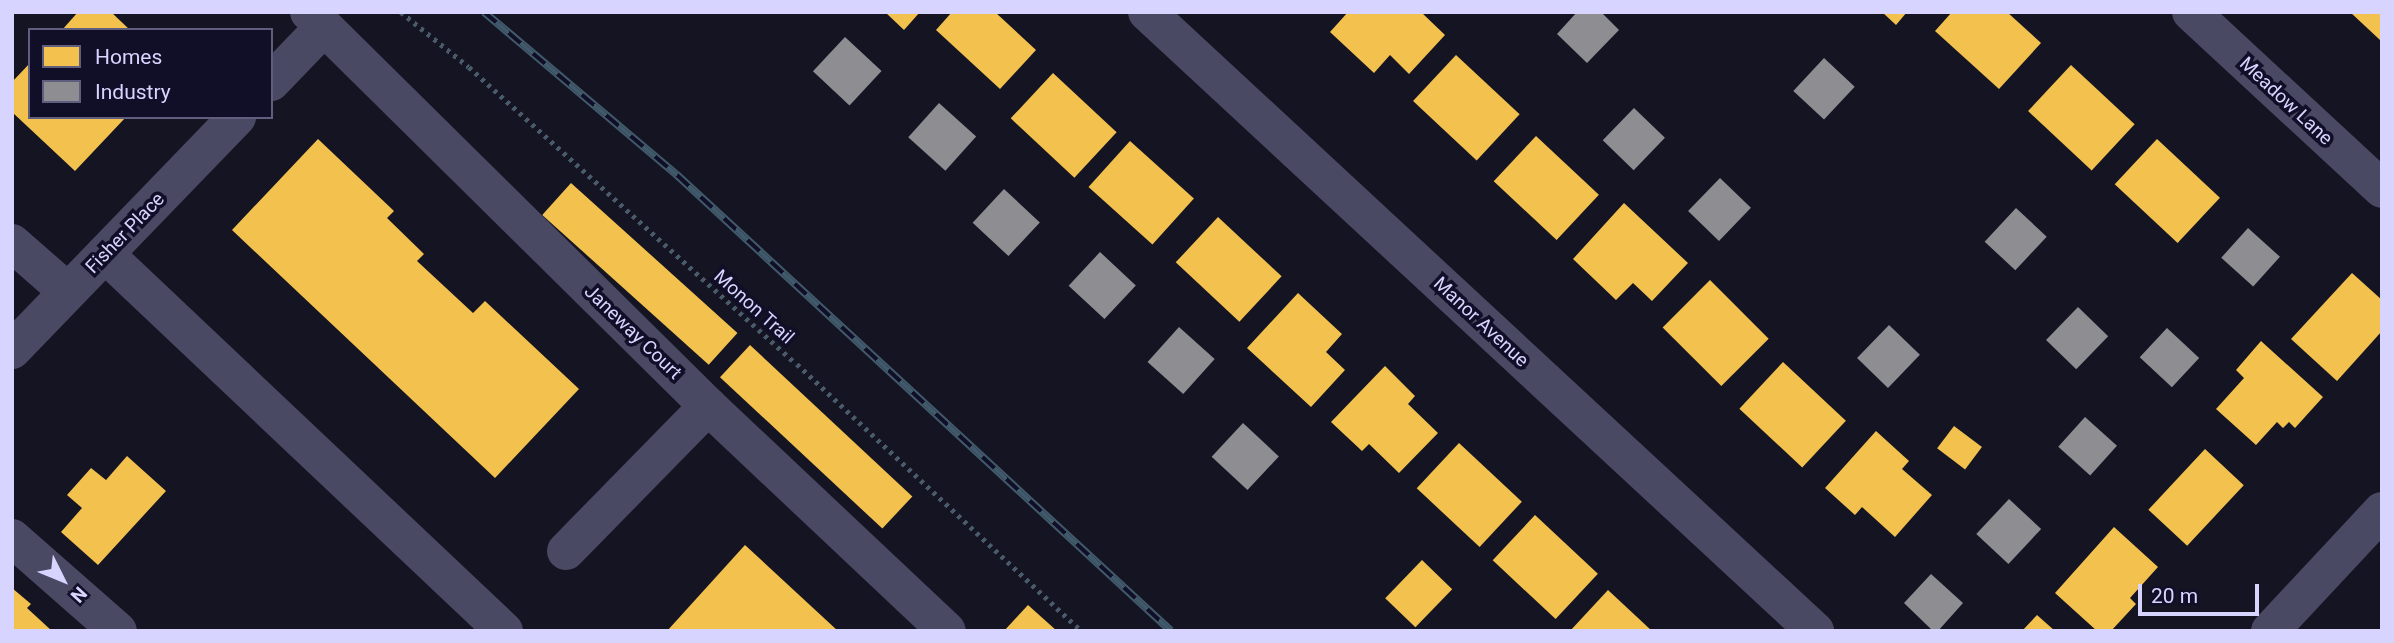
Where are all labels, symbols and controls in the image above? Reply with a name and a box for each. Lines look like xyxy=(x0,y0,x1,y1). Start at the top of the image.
legend xyxy=(28,28,273,119)
text: Homes xyxy=(95,45,162,69)
street label: Meadow Lane xyxy=(2235,52,2337,150)
text: Industry xyxy=(95,80,171,104)
street label: Fisher Place xyxy=(81,188,169,278)
street label: Monon Trail xyxy=(709,265,799,349)
street label: Manor Avenue xyxy=(1429,272,1533,372)
street label: Janeway Court xyxy=(580,280,686,384)
north arrow xyxy=(28,545,98,615)
scale bar xyxy=(2142,570,2263,614)
text: N xyxy=(66,582,92,607)
text: 20 m xyxy=(2151,584,2198,608)

